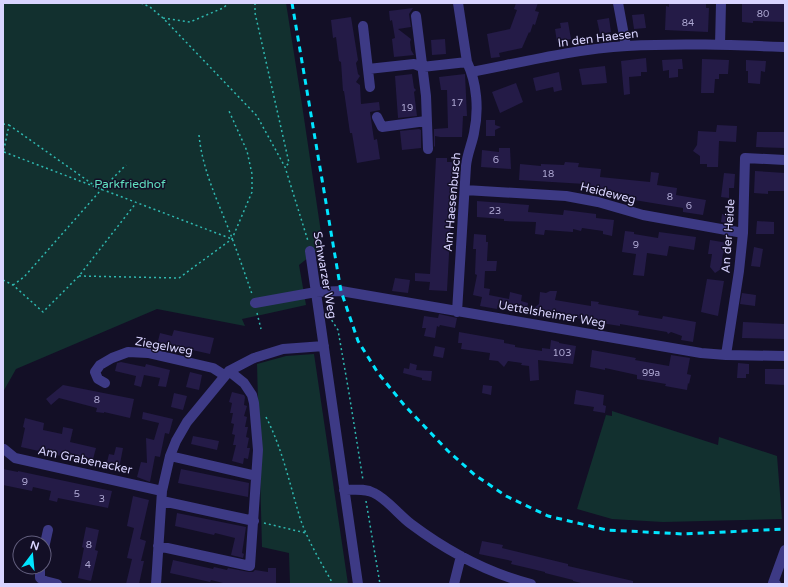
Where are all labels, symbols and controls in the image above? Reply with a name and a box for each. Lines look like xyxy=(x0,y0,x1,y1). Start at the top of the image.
house number: 80 xyxy=(757,8,769,20)
house number: 84 xyxy=(682,17,694,29)
street label: In den Haesen xyxy=(557,26,639,50)
house number: 17 xyxy=(451,97,463,109)
house number: 19 xyxy=(401,102,413,114)
street label: Am Haesenbusch xyxy=(441,152,463,252)
house number: 6 xyxy=(493,154,499,166)
house number: 18 xyxy=(542,168,554,180)
park label: Parkfriedhof xyxy=(94,177,166,191)
street label: Heideweg xyxy=(579,179,637,207)
house number: 8 xyxy=(667,191,673,203)
street label: An der Heide xyxy=(718,198,738,274)
house number: 6 xyxy=(686,200,692,212)
house number: 23 xyxy=(489,205,501,217)
street label: Schwarzer Weg xyxy=(310,230,340,320)
house number: 9 xyxy=(633,239,639,251)
street label: Uettelsheimer Weg xyxy=(497,298,607,330)
street label: Ziegelweg xyxy=(134,334,194,358)
house number: 103 xyxy=(553,347,571,359)
house number: 99a xyxy=(642,367,660,379)
house number: 8 xyxy=(94,394,100,406)
street label: Am Grabenacker xyxy=(37,443,134,477)
house number: 9 xyxy=(22,476,28,488)
house number: 5 xyxy=(74,488,80,500)
house number: 3 xyxy=(99,493,105,505)
north arrow xyxy=(12,535,52,575)
text: N xyxy=(29,538,41,553)
house number: 8 xyxy=(86,539,92,551)
house number: 4 xyxy=(85,559,91,571)

